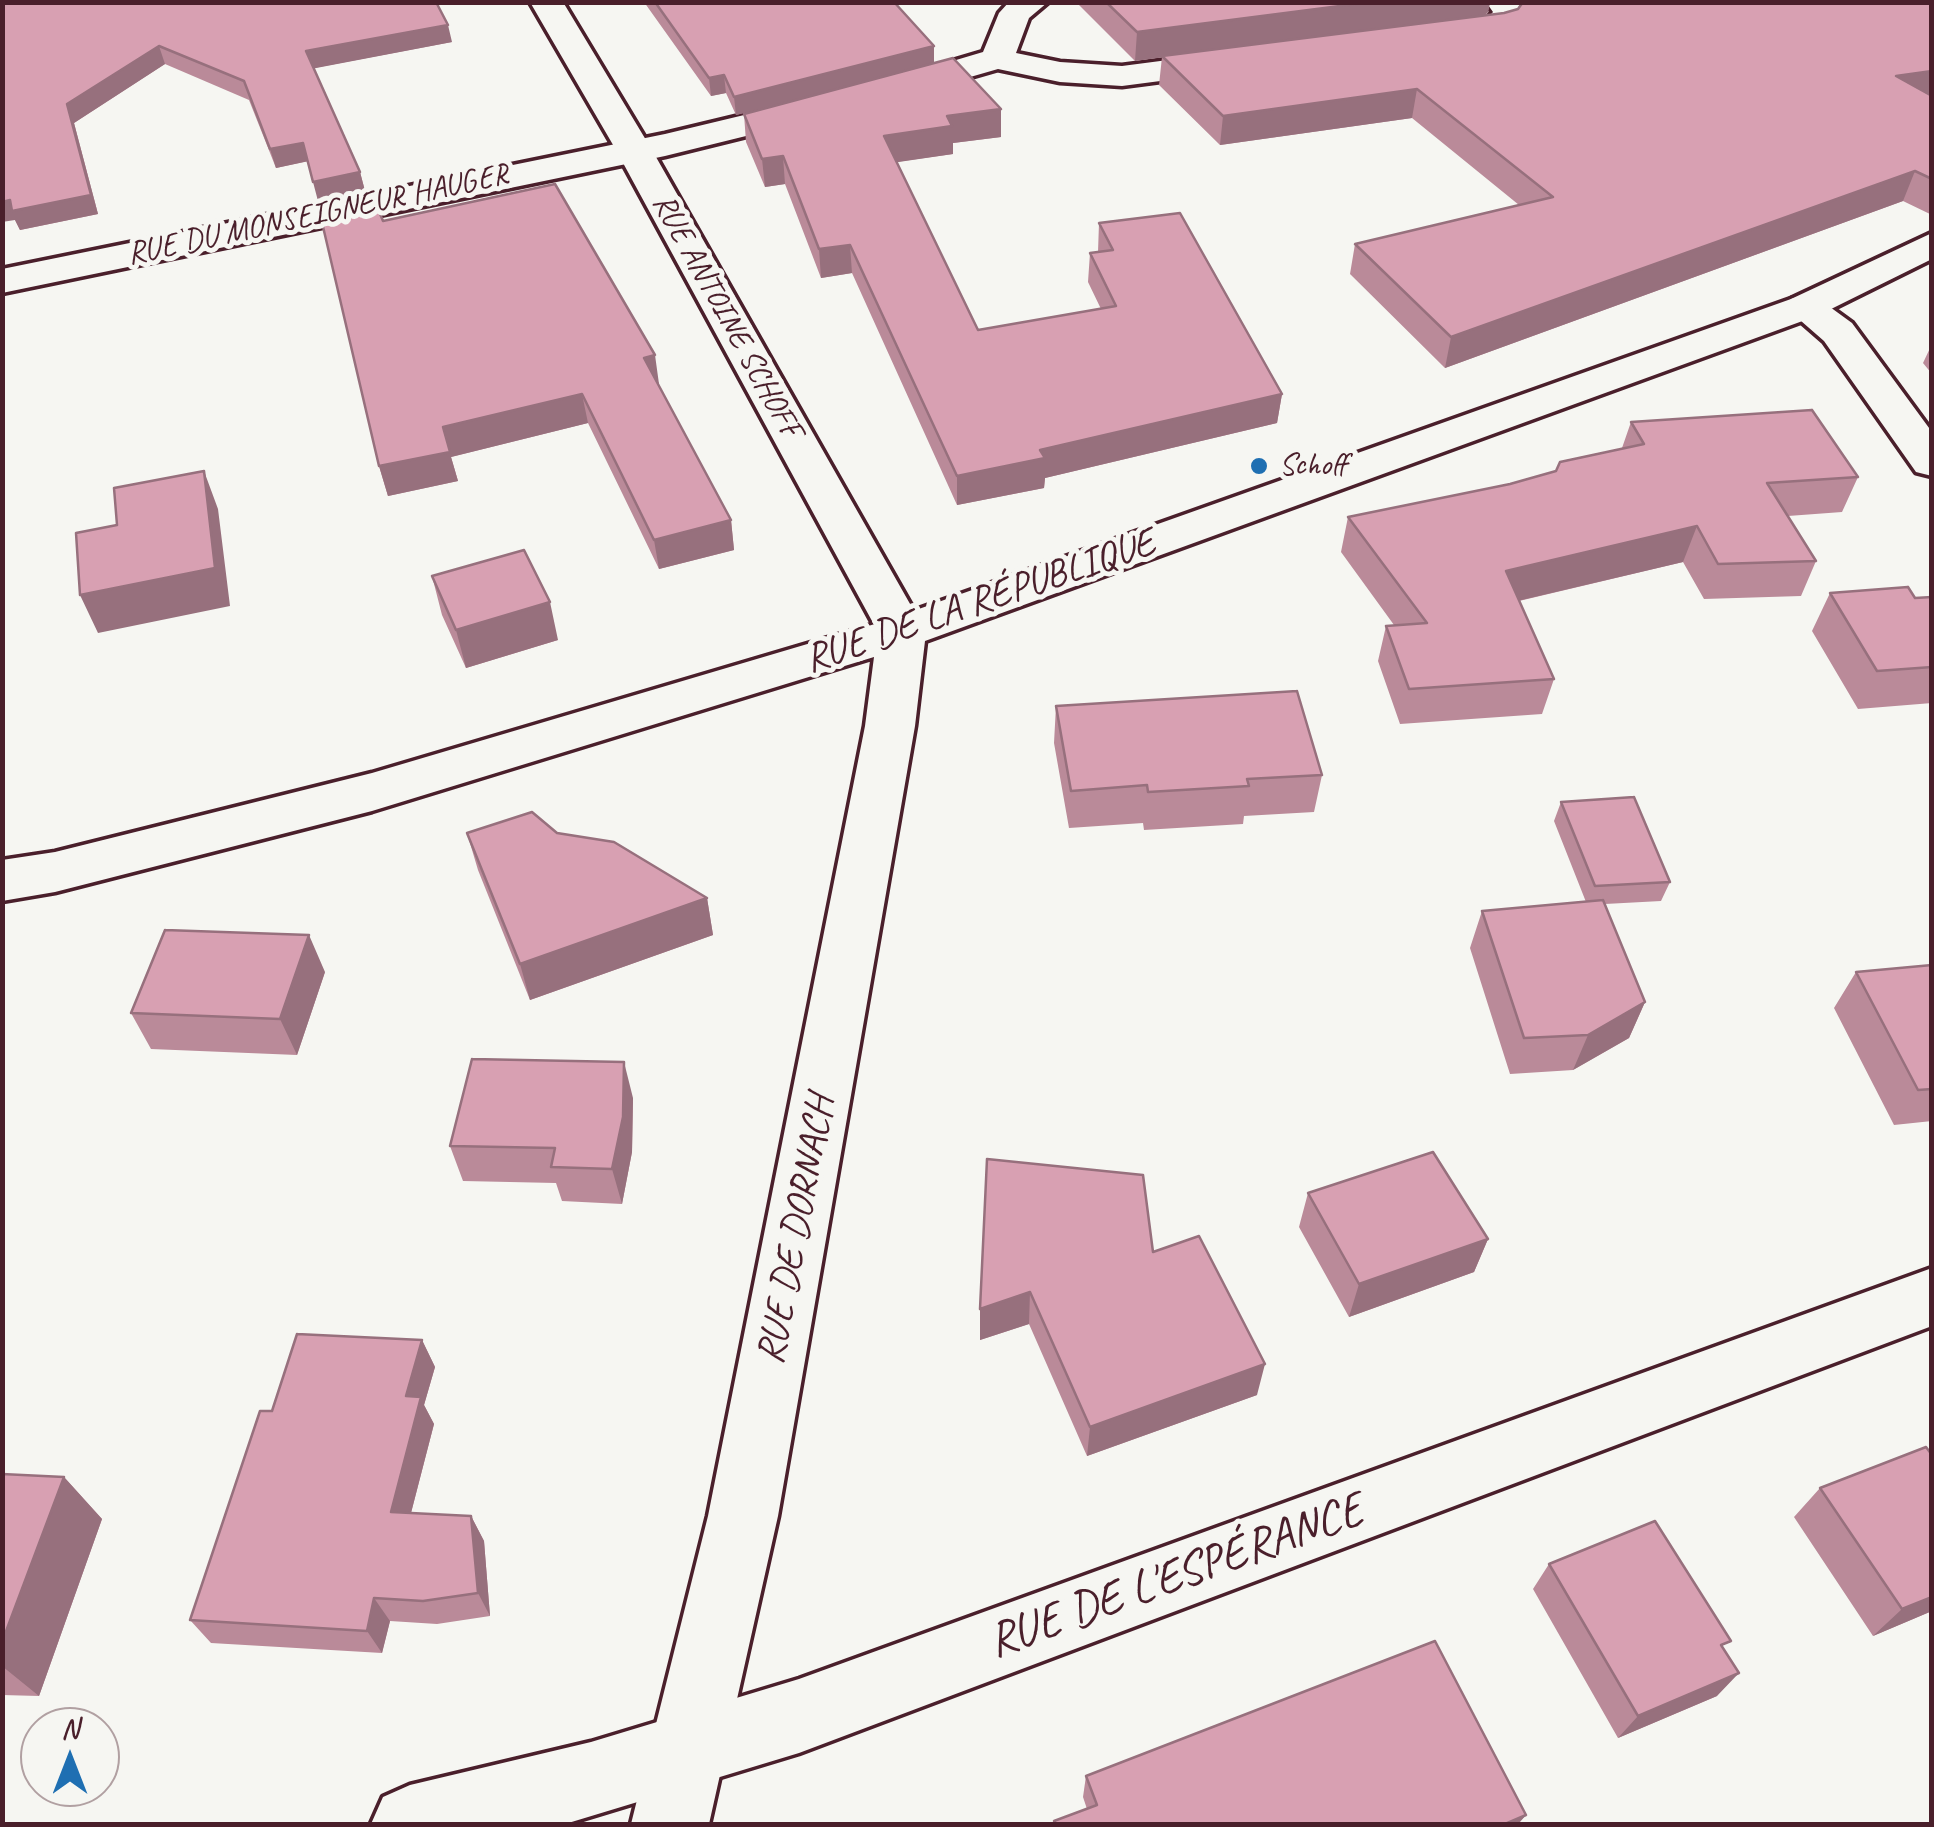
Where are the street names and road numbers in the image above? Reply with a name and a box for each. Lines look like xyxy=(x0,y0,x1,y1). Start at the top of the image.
street label: RUE DU MONSEIGNEUR HAUGER xyxy=(124,156,512,274)
street label: RUE ANTOINE SCHOFF xyxy=(643,188,809,444)
street label: RUE DE LA RÉPUBLIQUE xyxy=(799,520,1161,684)
street label: RUE DE DORNACH xyxy=(747,1092,847,1368)
street label: RUE DE L'ESPÉRANCE xyxy=(980,1482,1372,1672)

